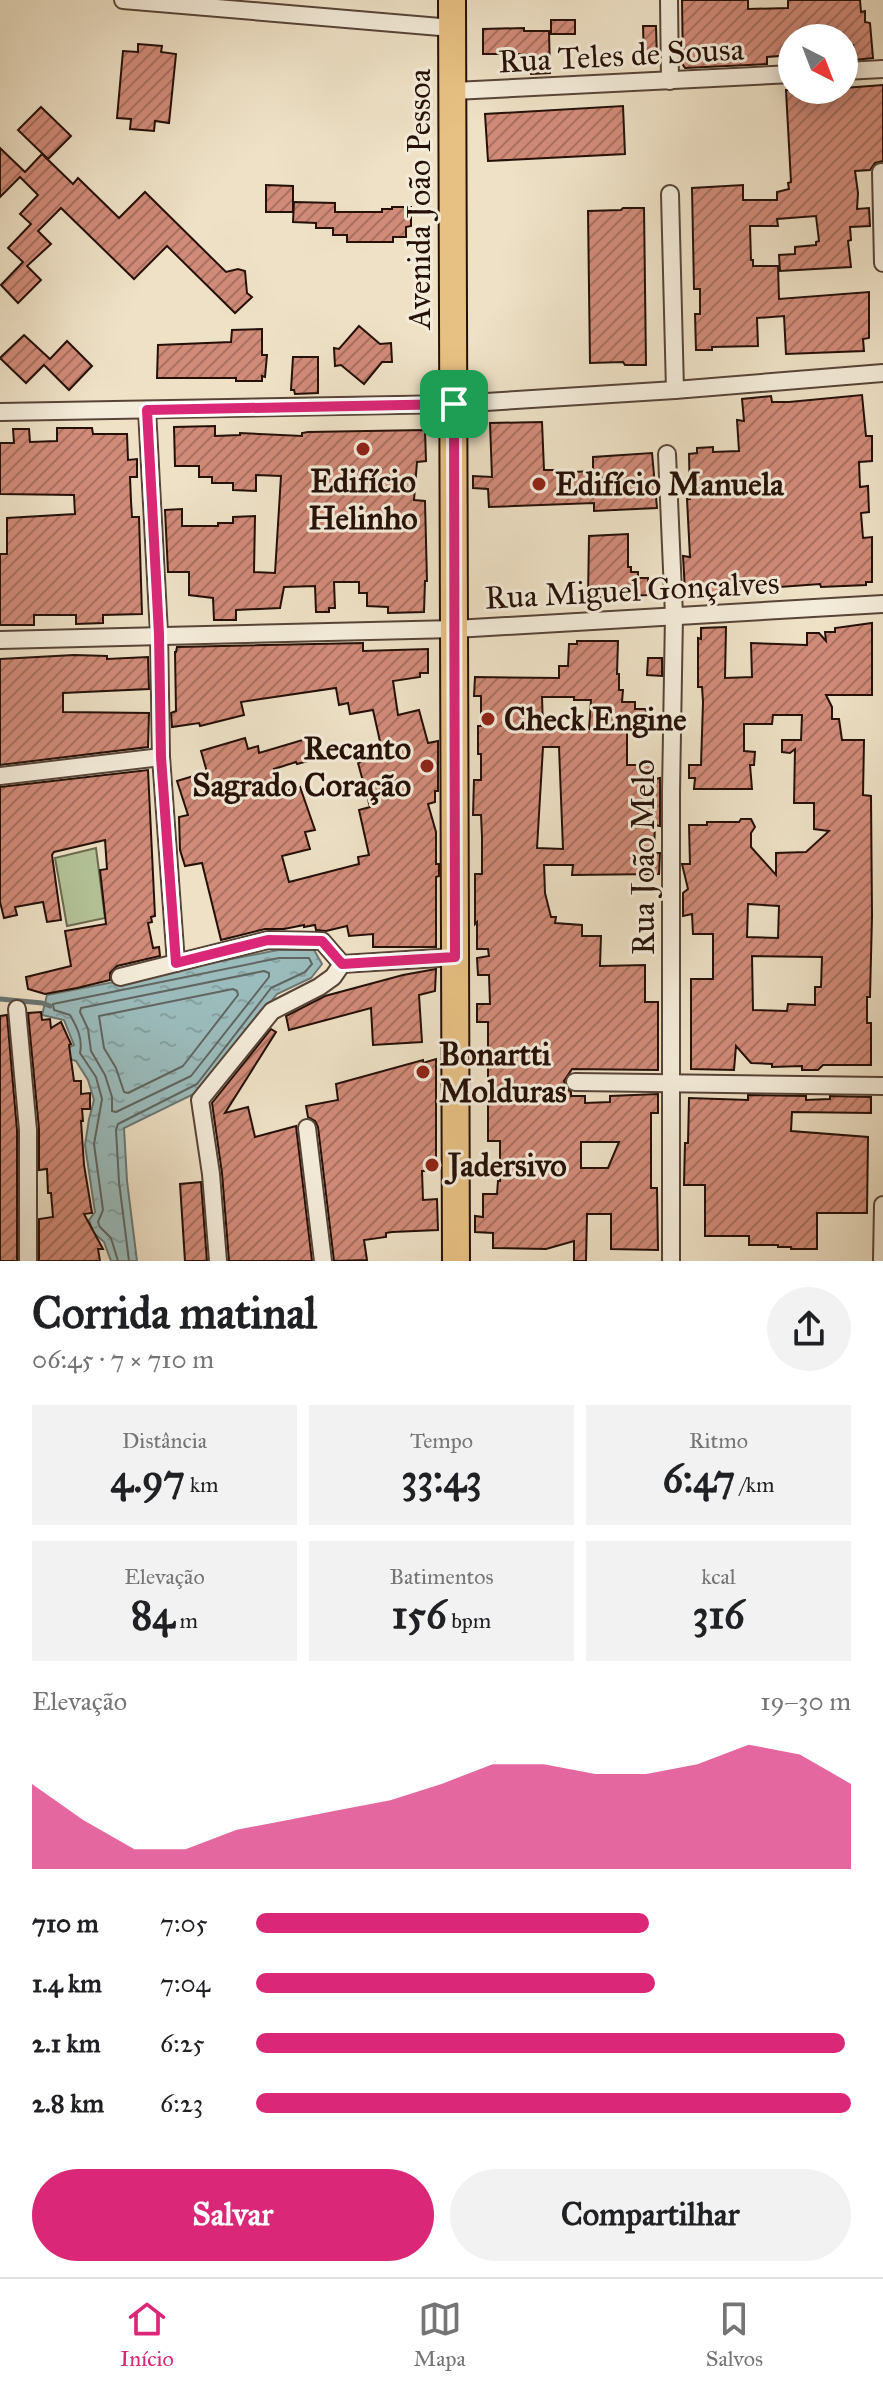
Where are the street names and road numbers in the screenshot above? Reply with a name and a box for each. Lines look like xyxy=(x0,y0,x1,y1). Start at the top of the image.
street label: Rua Teles de Sousa xyxy=(497,30,745,81)
street label: Avenida João Pessoa xyxy=(400,68,439,331)
street label: Rua Miguel Gonçalves xyxy=(484,563,780,618)
street label: Rua João Melo xyxy=(624,759,663,955)

